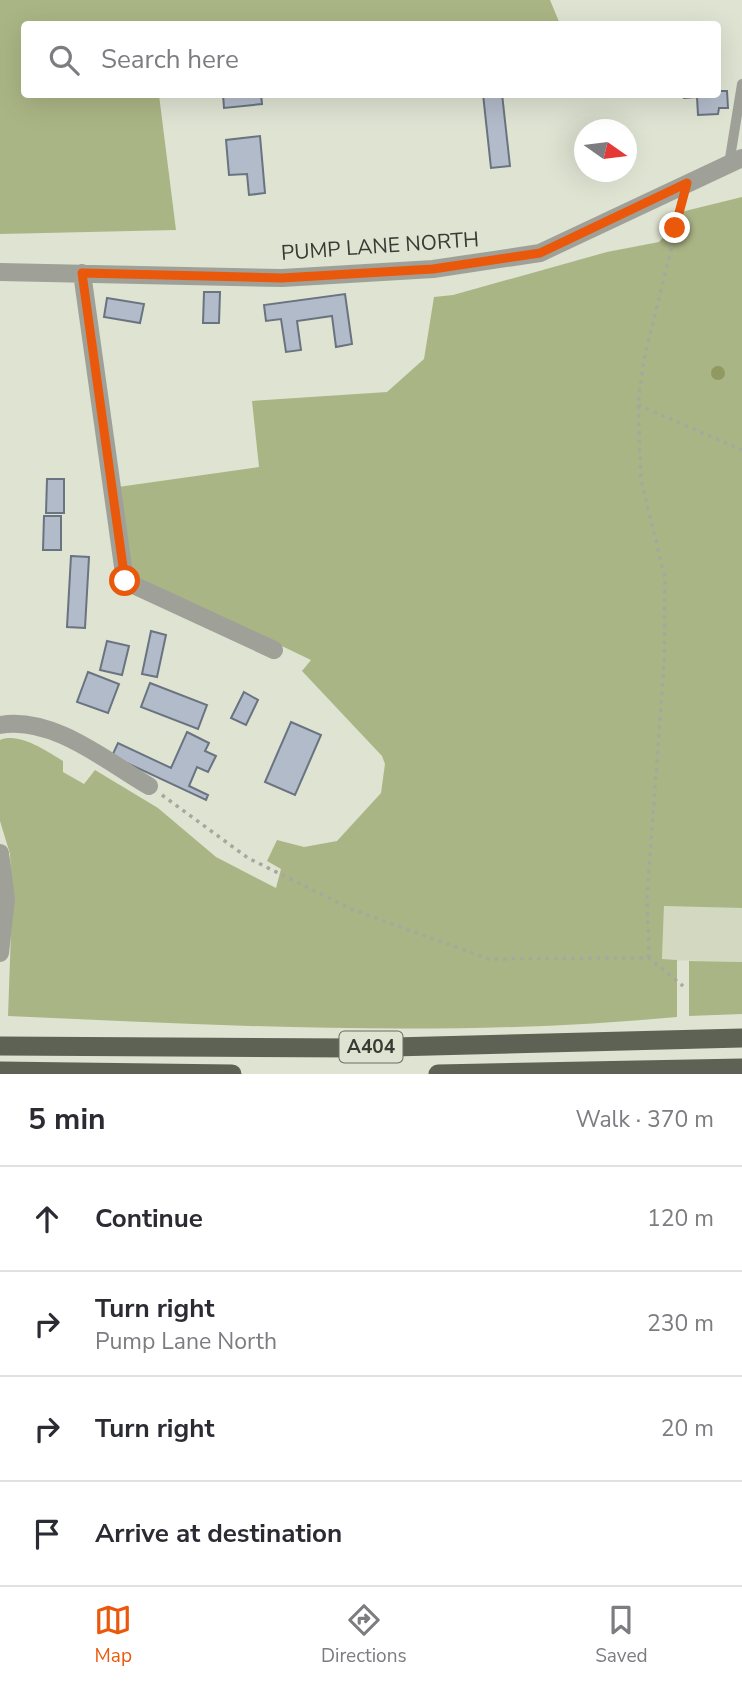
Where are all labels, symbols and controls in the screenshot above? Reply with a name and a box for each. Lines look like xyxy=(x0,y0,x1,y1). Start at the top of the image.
search box xyxy=(21,21,721,98)
icon: search xyxy=(45,41,83,79)
text: Search here xyxy=(101,42,239,77)
north arrow xyxy=(574,119,637,182)
route end xyxy=(659,212,690,243)
street label: PUMP LANE NORTH xyxy=(280,225,480,267)
route start xyxy=(109,565,140,596)
road number: A404 xyxy=(340,1032,402,1063)
text: 5 min xyxy=(28,1099,106,1140)
text: Walk · 370 m xyxy=(575,1104,714,1135)
icon: ahead xyxy=(28,1200,66,1238)
text: Continue xyxy=(95,1201,203,1236)
text: 120 m xyxy=(647,1203,714,1234)
text: Turn right xyxy=(95,1291,214,1326)
icon: right xyxy=(28,1305,66,1343)
text: 230 m xyxy=(647,1308,714,1339)
text: Pump Lane North xyxy=(95,1326,277,1357)
icon: right xyxy=(28,1410,66,1448)
text: Turn right xyxy=(95,1411,214,1446)
text: 20 m xyxy=(661,1413,714,1444)
icon: arrive xyxy=(28,1515,66,1553)
text: Arrive at destination xyxy=(95,1516,342,1551)
tab: Map xyxy=(94,1601,132,1669)
tab: Directions xyxy=(321,1601,407,1669)
tab: Saved xyxy=(595,1601,648,1669)

